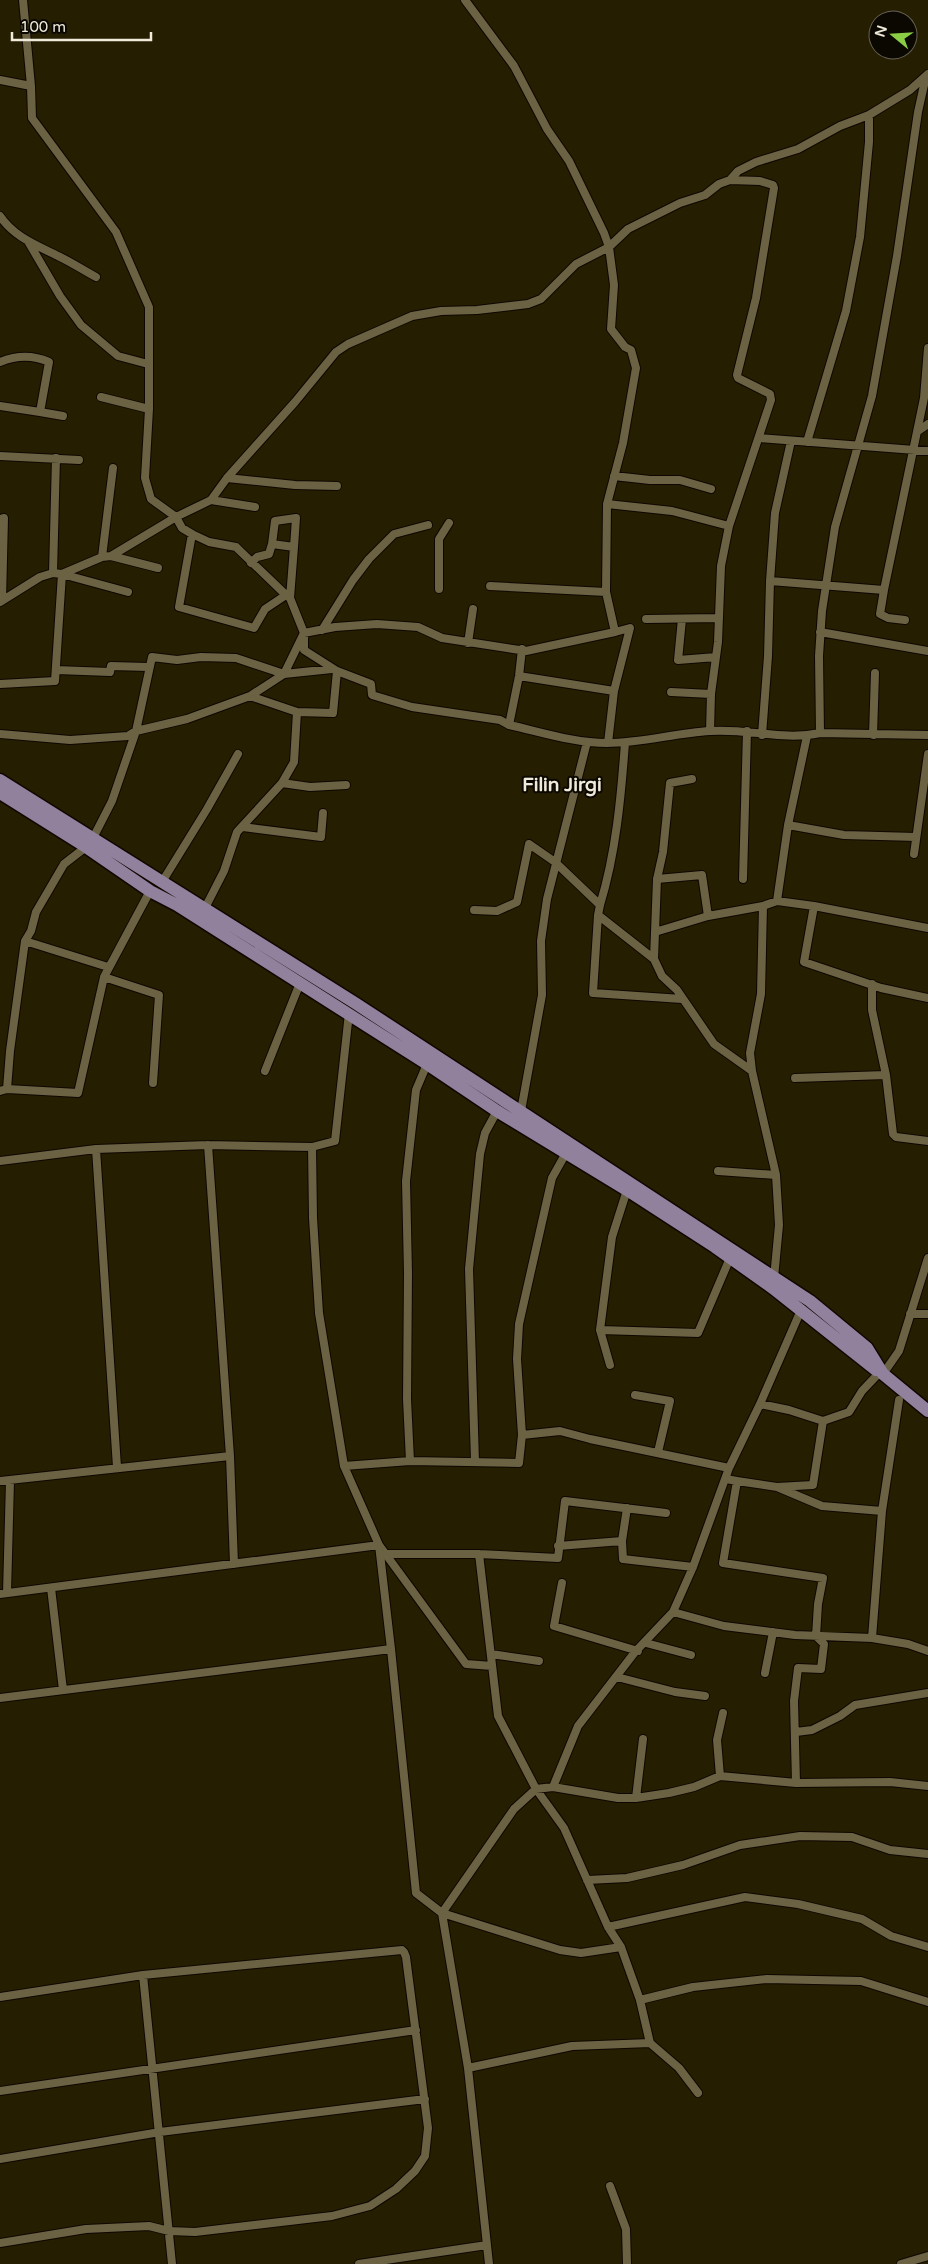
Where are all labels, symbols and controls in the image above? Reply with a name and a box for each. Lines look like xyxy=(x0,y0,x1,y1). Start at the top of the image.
scale bar xyxy=(12,10,151,42)
north arrow xyxy=(868,10,918,60)
text: 100 m xyxy=(20,18,66,36)
text: N xyxy=(871,23,891,39)
district label: Filin Jirgi xyxy=(522,774,602,797)

